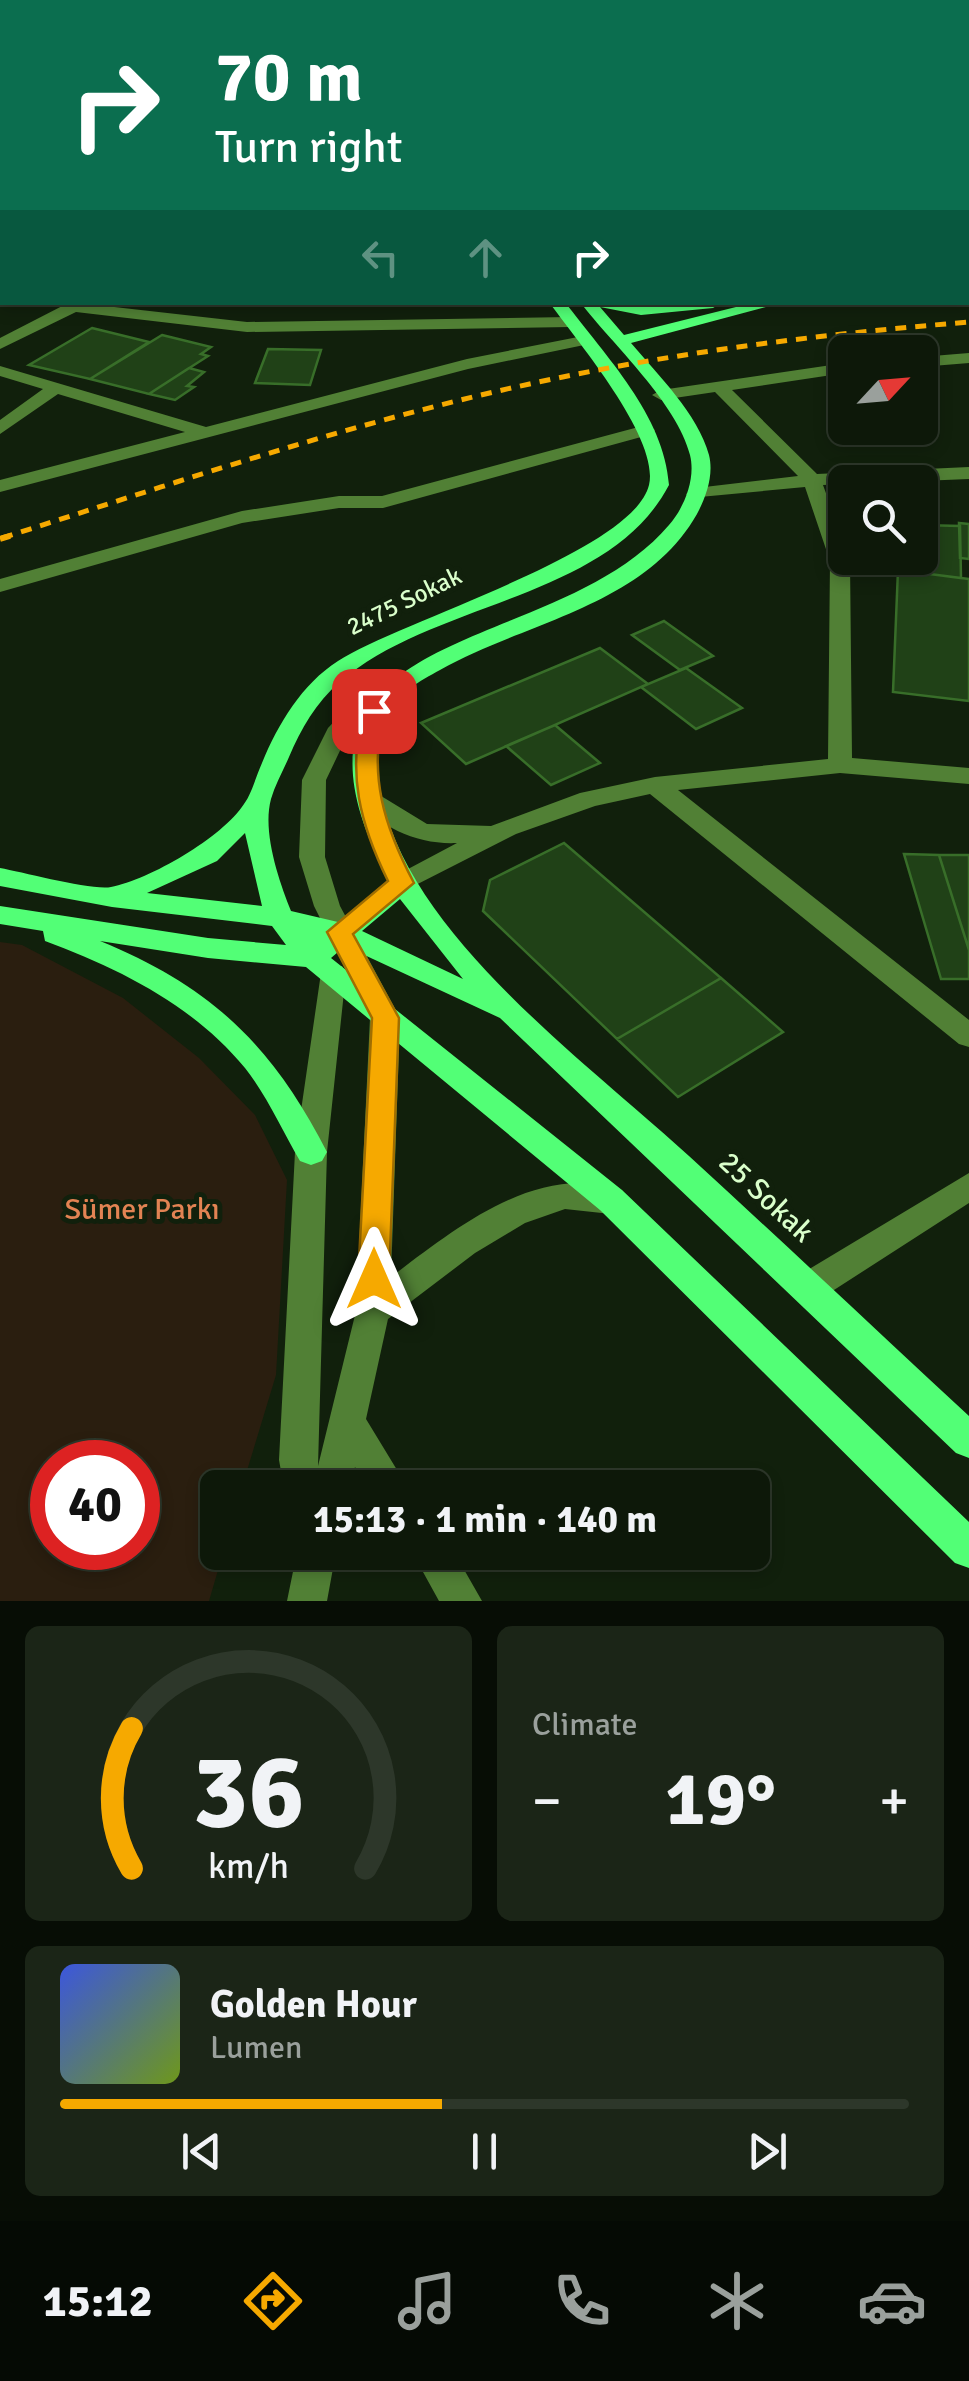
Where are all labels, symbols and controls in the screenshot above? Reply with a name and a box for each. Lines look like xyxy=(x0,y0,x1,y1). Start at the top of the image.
text: 70 m xyxy=(215,34,363,120)
icon: right xyxy=(50,40,180,170)
text: Turn right xyxy=(215,120,403,175)
icon: left xyxy=(353,230,408,285)
icon: ahead xyxy=(458,230,513,285)
icon: right xyxy=(563,230,618,285)
north arrow xyxy=(828,335,938,445)
map controls xyxy=(828,335,938,575)
button: search xyxy=(828,465,938,575)
street label: 2475 Sokak xyxy=(341,560,467,642)
pin xyxy=(332,669,417,754)
icon: arrive xyxy=(347,684,402,739)
street label: 25 Sokak xyxy=(711,1144,821,1250)
park label: Sümer Parkı xyxy=(64,1191,220,1228)
position arrow xyxy=(322,1227,426,1331)
speed limit sign: 40 xyxy=(30,1440,160,1570)
text: 15:13 · 1 min · 140 m xyxy=(313,1496,657,1543)
text: Climate xyxy=(532,1705,638,1744)
text: 36 xyxy=(192,1728,305,1856)
text: 19° xyxy=(665,1753,776,1846)
text: − xyxy=(532,1767,562,1835)
text: + xyxy=(879,1767,909,1835)
text: km/h xyxy=(208,1844,289,1888)
text: Golden Hour xyxy=(210,1981,417,2028)
text: Lumen xyxy=(210,2028,302,2067)
icon: previous xyxy=(174,2124,229,2179)
icon: pause xyxy=(457,2124,512,2179)
icon: next xyxy=(740,2124,795,2179)
icon: directions xyxy=(238,2266,308,2336)
icon: music xyxy=(392,2266,462,2336)
icon: phone xyxy=(547,2266,617,2336)
icon: climate xyxy=(702,2266,772,2336)
icon: car xyxy=(857,2266,927,2336)
text: 15:12 xyxy=(42,2274,153,2329)

